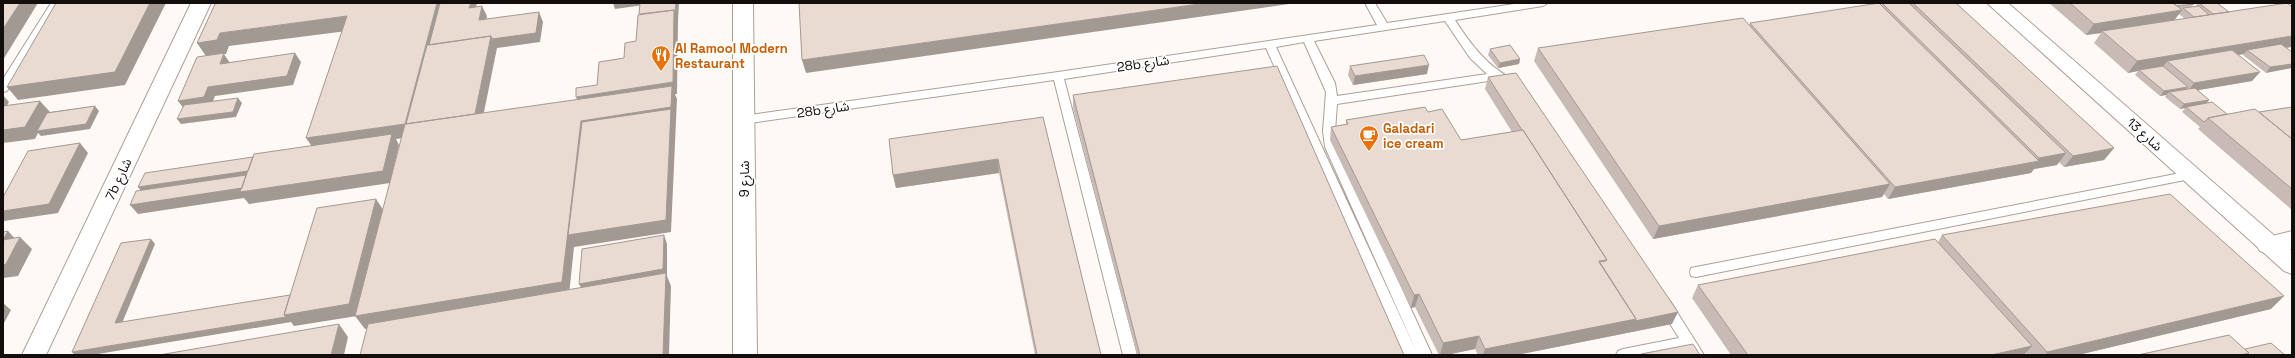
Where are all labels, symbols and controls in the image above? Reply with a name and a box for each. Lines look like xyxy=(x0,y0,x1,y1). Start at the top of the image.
place label: Al Ramool Modern Restaurant xyxy=(675,40,788,72)
restaurant icon: Al Ramool Modern Restaurant xyxy=(650,44,672,72)
street label: 28b شارع xyxy=(1116,51,1171,78)
street label: 28b شارع xyxy=(796,97,851,124)
street label: شارع 13 xyxy=(2122,114,2166,156)
place label: Galadari ice cream xyxy=(1383,120,1444,152)
cafe icon: Galadari ice cream xyxy=(1358,124,1380,152)
street label: 7b شارع xyxy=(101,156,137,204)
street label: شارع 9 xyxy=(736,161,755,197)

